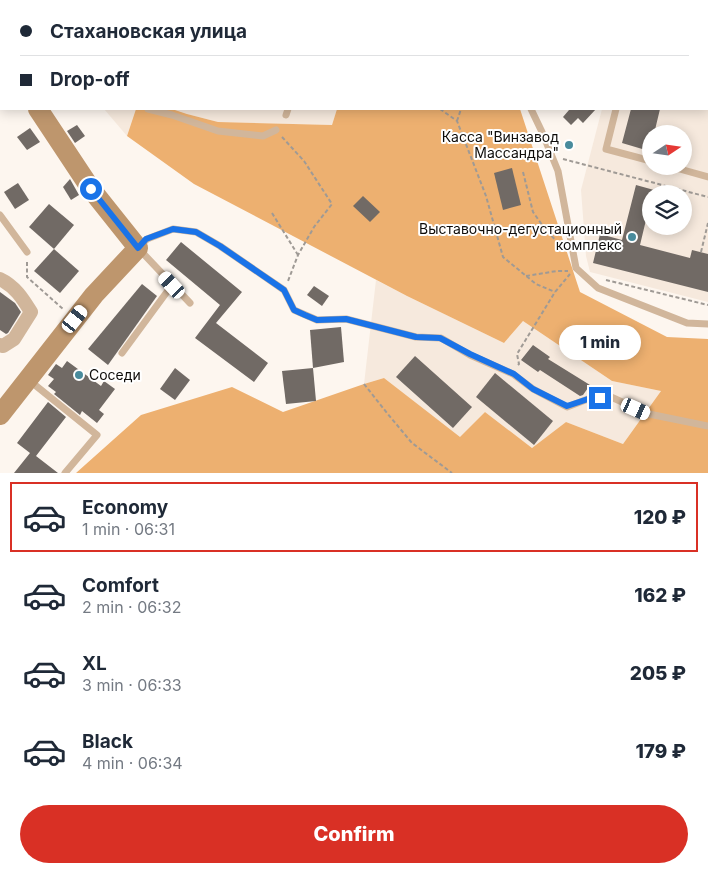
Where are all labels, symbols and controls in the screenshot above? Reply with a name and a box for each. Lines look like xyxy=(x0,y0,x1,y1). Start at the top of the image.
text: Стахановская улица xyxy=(50,20,247,43)
text: Drop-off xyxy=(50,68,130,91)
north arrow xyxy=(642,125,692,175)
map controls xyxy=(642,125,692,235)
place label: Касса "Винзавод Массандра" xyxy=(442,128,559,161)
marker: Касса "Винзавод Массандра" xyxy=(563,139,575,151)
route start xyxy=(80,178,102,200)
button: layers xyxy=(642,185,692,235)
place label: Выставочно-дегустационный комплекс xyxy=(419,220,622,253)
marker: Выставочно-дегустационный комплекс xyxy=(626,231,638,243)
car xyxy=(156,269,187,301)
car xyxy=(59,303,90,335)
callout: 1 min xyxy=(559,326,641,360)
text: 1 min xyxy=(580,332,620,352)
place label: Соседи xyxy=(89,366,141,383)
marker: Соседи xyxy=(73,369,85,381)
route end xyxy=(589,387,611,409)
car xyxy=(619,396,652,422)
icon: car xyxy=(22,495,67,540)
text: Economy xyxy=(82,496,168,519)
text: 120 ₽ xyxy=(634,506,686,529)
text: 1 min · 06:31 xyxy=(82,519,175,539)
icon: car xyxy=(22,573,67,618)
text: Comfort xyxy=(82,574,159,597)
text: 162 ₽ xyxy=(634,584,686,607)
text: 2 min · 06:32 xyxy=(82,597,181,617)
icon: car xyxy=(22,651,67,696)
text: XL xyxy=(82,652,107,675)
text: 205 ₽ xyxy=(630,662,686,685)
text: 3 min · 06:33 xyxy=(82,675,182,695)
icon: car xyxy=(22,729,67,774)
text: Black xyxy=(82,730,133,753)
text: 179 ₽ xyxy=(635,740,686,763)
text: 4 min · 06:34 xyxy=(82,753,183,773)
button: Confirm xyxy=(20,805,688,863)

